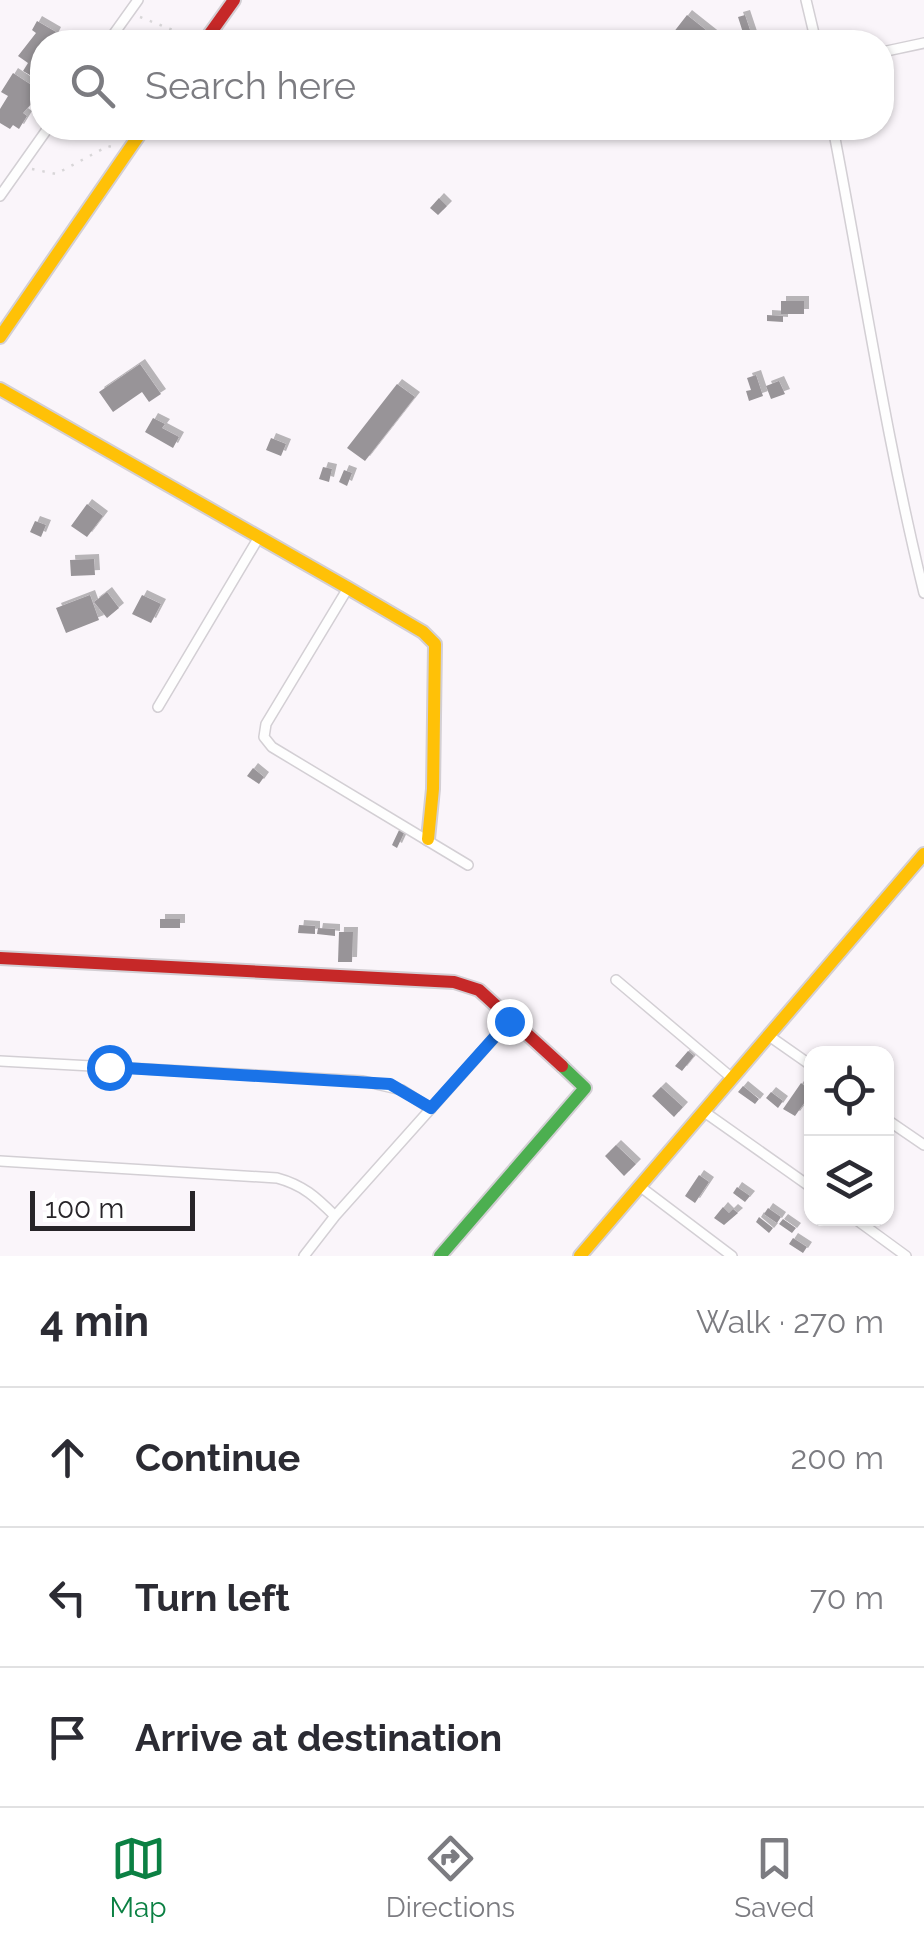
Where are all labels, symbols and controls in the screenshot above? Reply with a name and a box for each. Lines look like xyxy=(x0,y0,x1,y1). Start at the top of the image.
search box xyxy=(30,30,894,140)
icon: search xyxy=(65,58,120,113)
text: Search here xyxy=(145,63,356,108)
route end xyxy=(487,999,533,1045)
route start xyxy=(87,1045,133,1091)
map controls xyxy=(804,1046,894,1226)
button: locate xyxy=(804,1046,894,1136)
button: layers xyxy=(804,1136,894,1226)
scale bar xyxy=(30,1186,195,1230)
text: 100 m xyxy=(45,1192,124,1225)
text: 4 min xyxy=(40,1297,149,1346)
text: Walk · 270 m xyxy=(696,1303,884,1340)
icon: ahead xyxy=(40,1430,95,1485)
text: Continue xyxy=(135,1435,300,1480)
text: 200 m xyxy=(791,1439,884,1476)
icon: left xyxy=(40,1570,95,1625)
text: Turn left xyxy=(135,1575,290,1620)
text: 70 m xyxy=(810,1579,884,1616)
icon: arrive xyxy=(40,1710,95,1765)
text: Arrive at destination xyxy=(135,1715,502,1760)
tab: Map xyxy=(110,1831,167,1924)
tab: Directions xyxy=(386,1831,515,1924)
tab: Saved xyxy=(734,1831,814,1924)

